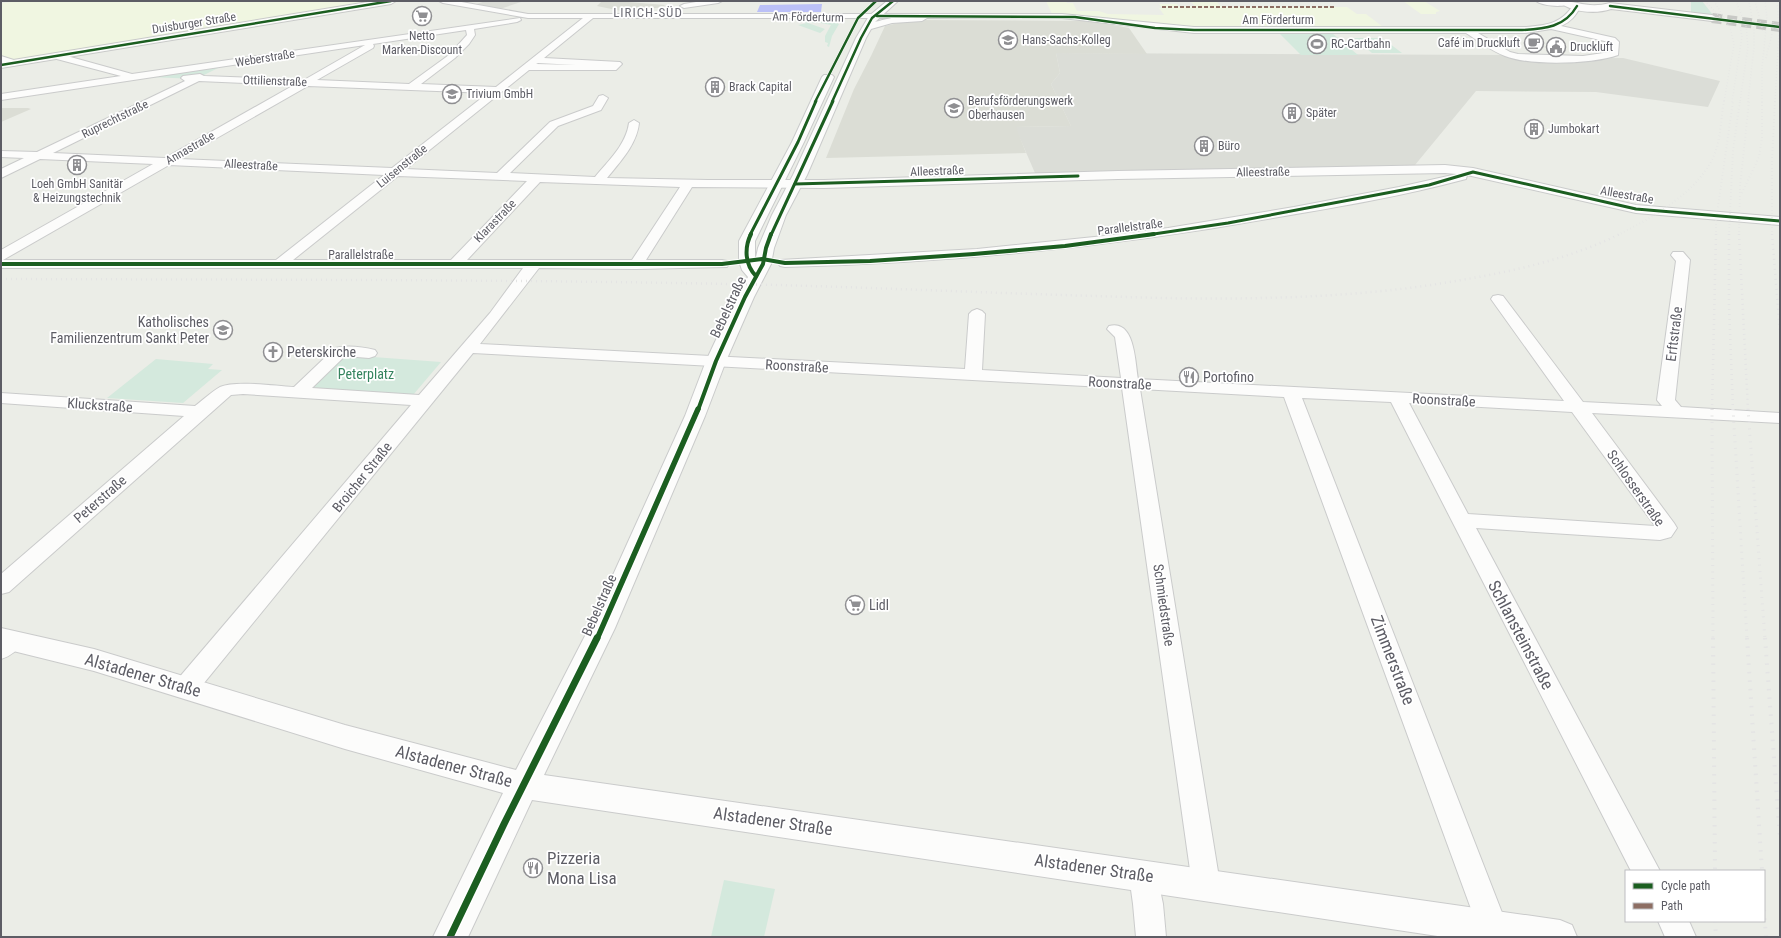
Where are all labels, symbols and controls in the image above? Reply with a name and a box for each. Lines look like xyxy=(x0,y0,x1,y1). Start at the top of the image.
supermarket icon: Netto Marken-Discount xyxy=(411,5,433,27)
district label: LIRICH-SÜD xyxy=(613,5,683,20)
street label: Duisburger Straße xyxy=(151,9,237,37)
street label: Am Förderturm xyxy=(772,9,844,25)
street label: Am Förderturm xyxy=(1242,13,1314,27)
place label: Netto Marken-Discount xyxy=(382,29,462,57)
school or university icon: Hans-Sachs-Kolleg xyxy=(997,29,1019,51)
cafe icon: Café im Druckluft xyxy=(1523,32,1545,54)
place label: Hans-Sachs-Kolleg xyxy=(1022,33,1111,47)
sports icon: RC-Cartbahn xyxy=(1306,33,1328,55)
place label: Café im Druckluft xyxy=(1438,36,1520,50)
public building icon: Druckluft xyxy=(1545,36,1567,58)
place label: RC-Cartbahn xyxy=(1331,37,1391,51)
place label: Druckluft xyxy=(1570,40,1614,54)
street label: Weberstraße xyxy=(234,46,296,70)
street label: Ottilienstraße xyxy=(243,73,308,89)
building icon: Brack Capital xyxy=(704,76,726,98)
place label: Brack Capital xyxy=(729,80,792,94)
school or university icon: Trivium GmbH xyxy=(441,83,463,105)
place label: Trivium GmbH xyxy=(466,87,533,101)
place label: Berufsförderungswerk Oberhausen xyxy=(968,94,1074,122)
street label: Ruprechtstraße xyxy=(79,97,151,141)
school or university icon: Berufsförderungswerk Oberhausen xyxy=(943,97,965,119)
building icon: Später xyxy=(1281,102,1303,124)
place label: Später xyxy=(1306,106,1337,120)
building icon: Jumbokart xyxy=(1523,118,1545,140)
place label: Jumbokart xyxy=(1548,122,1600,136)
street label: Annastraße xyxy=(163,128,217,168)
building icon: Büro xyxy=(1193,135,1215,157)
place label: Büro xyxy=(1218,139,1240,153)
street label: Luisenstraße xyxy=(374,141,430,191)
building icon: Loeh GmbH Sanitär & Heizungstechnik xyxy=(66,154,88,176)
street label: Alleestraße xyxy=(224,157,279,173)
street label: Alleestraße xyxy=(910,163,964,179)
street label: Alleestraße xyxy=(1236,165,1290,179)
place label: Loeh GmbH Sanitär & Heizungstechnik xyxy=(31,177,123,205)
street label: Alleestraße xyxy=(1599,183,1655,207)
street label: Klarastraße xyxy=(471,196,519,245)
street label: Parallelstraße xyxy=(1097,216,1164,238)
street label: Parallelstraße xyxy=(328,248,394,262)
street label: Bebelstraße xyxy=(707,273,749,340)
street label: Erftstraße xyxy=(1663,305,1685,362)
place label: Katholisches Familienzentrum Sankt Peter xyxy=(50,314,209,346)
school or university icon: Katholisches Familienzentrum Sankt Peter xyxy=(212,319,234,341)
church icon: Peterskirche xyxy=(262,341,284,363)
place label: Peterskirche xyxy=(287,344,356,360)
street label: Roonstraße xyxy=(765,356,829,376)
park label: Peterplatz xyxy=(338,366,394,382)
restaurant icon: Portofino xyxy=(1178,366,1200,388)
place label: Portofino xyxy=(1203,369,1254,385)
street label: Roonstraße xyxy=(1088,373,1152,393)
street label: Roonstraße xyxy=(1412,390,1476,410)
street label: Kluckstraße xyxy=(67,395,134,415)
street label: Broicher Straße xyxy=(329,439,395,515)
street label: Schlosserstraße xyxy=(1604,447,1668,530)
street label: Peterstraße xyxy=(70,472,130,526)
street label: Schmiedstraße xyxy=(1150,563,1178,648)
street label: Bebelstraße xyxy=(578,571,620,638)
street label: Schlansteinstraße xyxy=(1484,577,1558,693)
supermarket icon: Lidl xyxy=(844,594,866,616)
place label: Lidl xyxy=(869,597,889,613)
street label: Zimmerstraße xyxy=(1367,612,1419,708)
street label: Alstadener Straße xyxy=(83,649,203,701)
street label: Alstadener Straße xyxy=(393,741,515,791)
street label: Alstadener Straße xyxy=(712,803,834,839)
place label: Pizzeria Mona Lisa xyxy=(547,848,617,888)
street label: Alstadener Straße xyxy=(1033,850,1155,886)
restaurant icon: Pizzeria Mona Lisa xyxy=(522,857,544,879)
legend xyxy=(1625,870,1765,922)
text: Cycle path xyxy=(1661,879,1711,893)
text: Path xyxy=(1661,899,1683,913)

